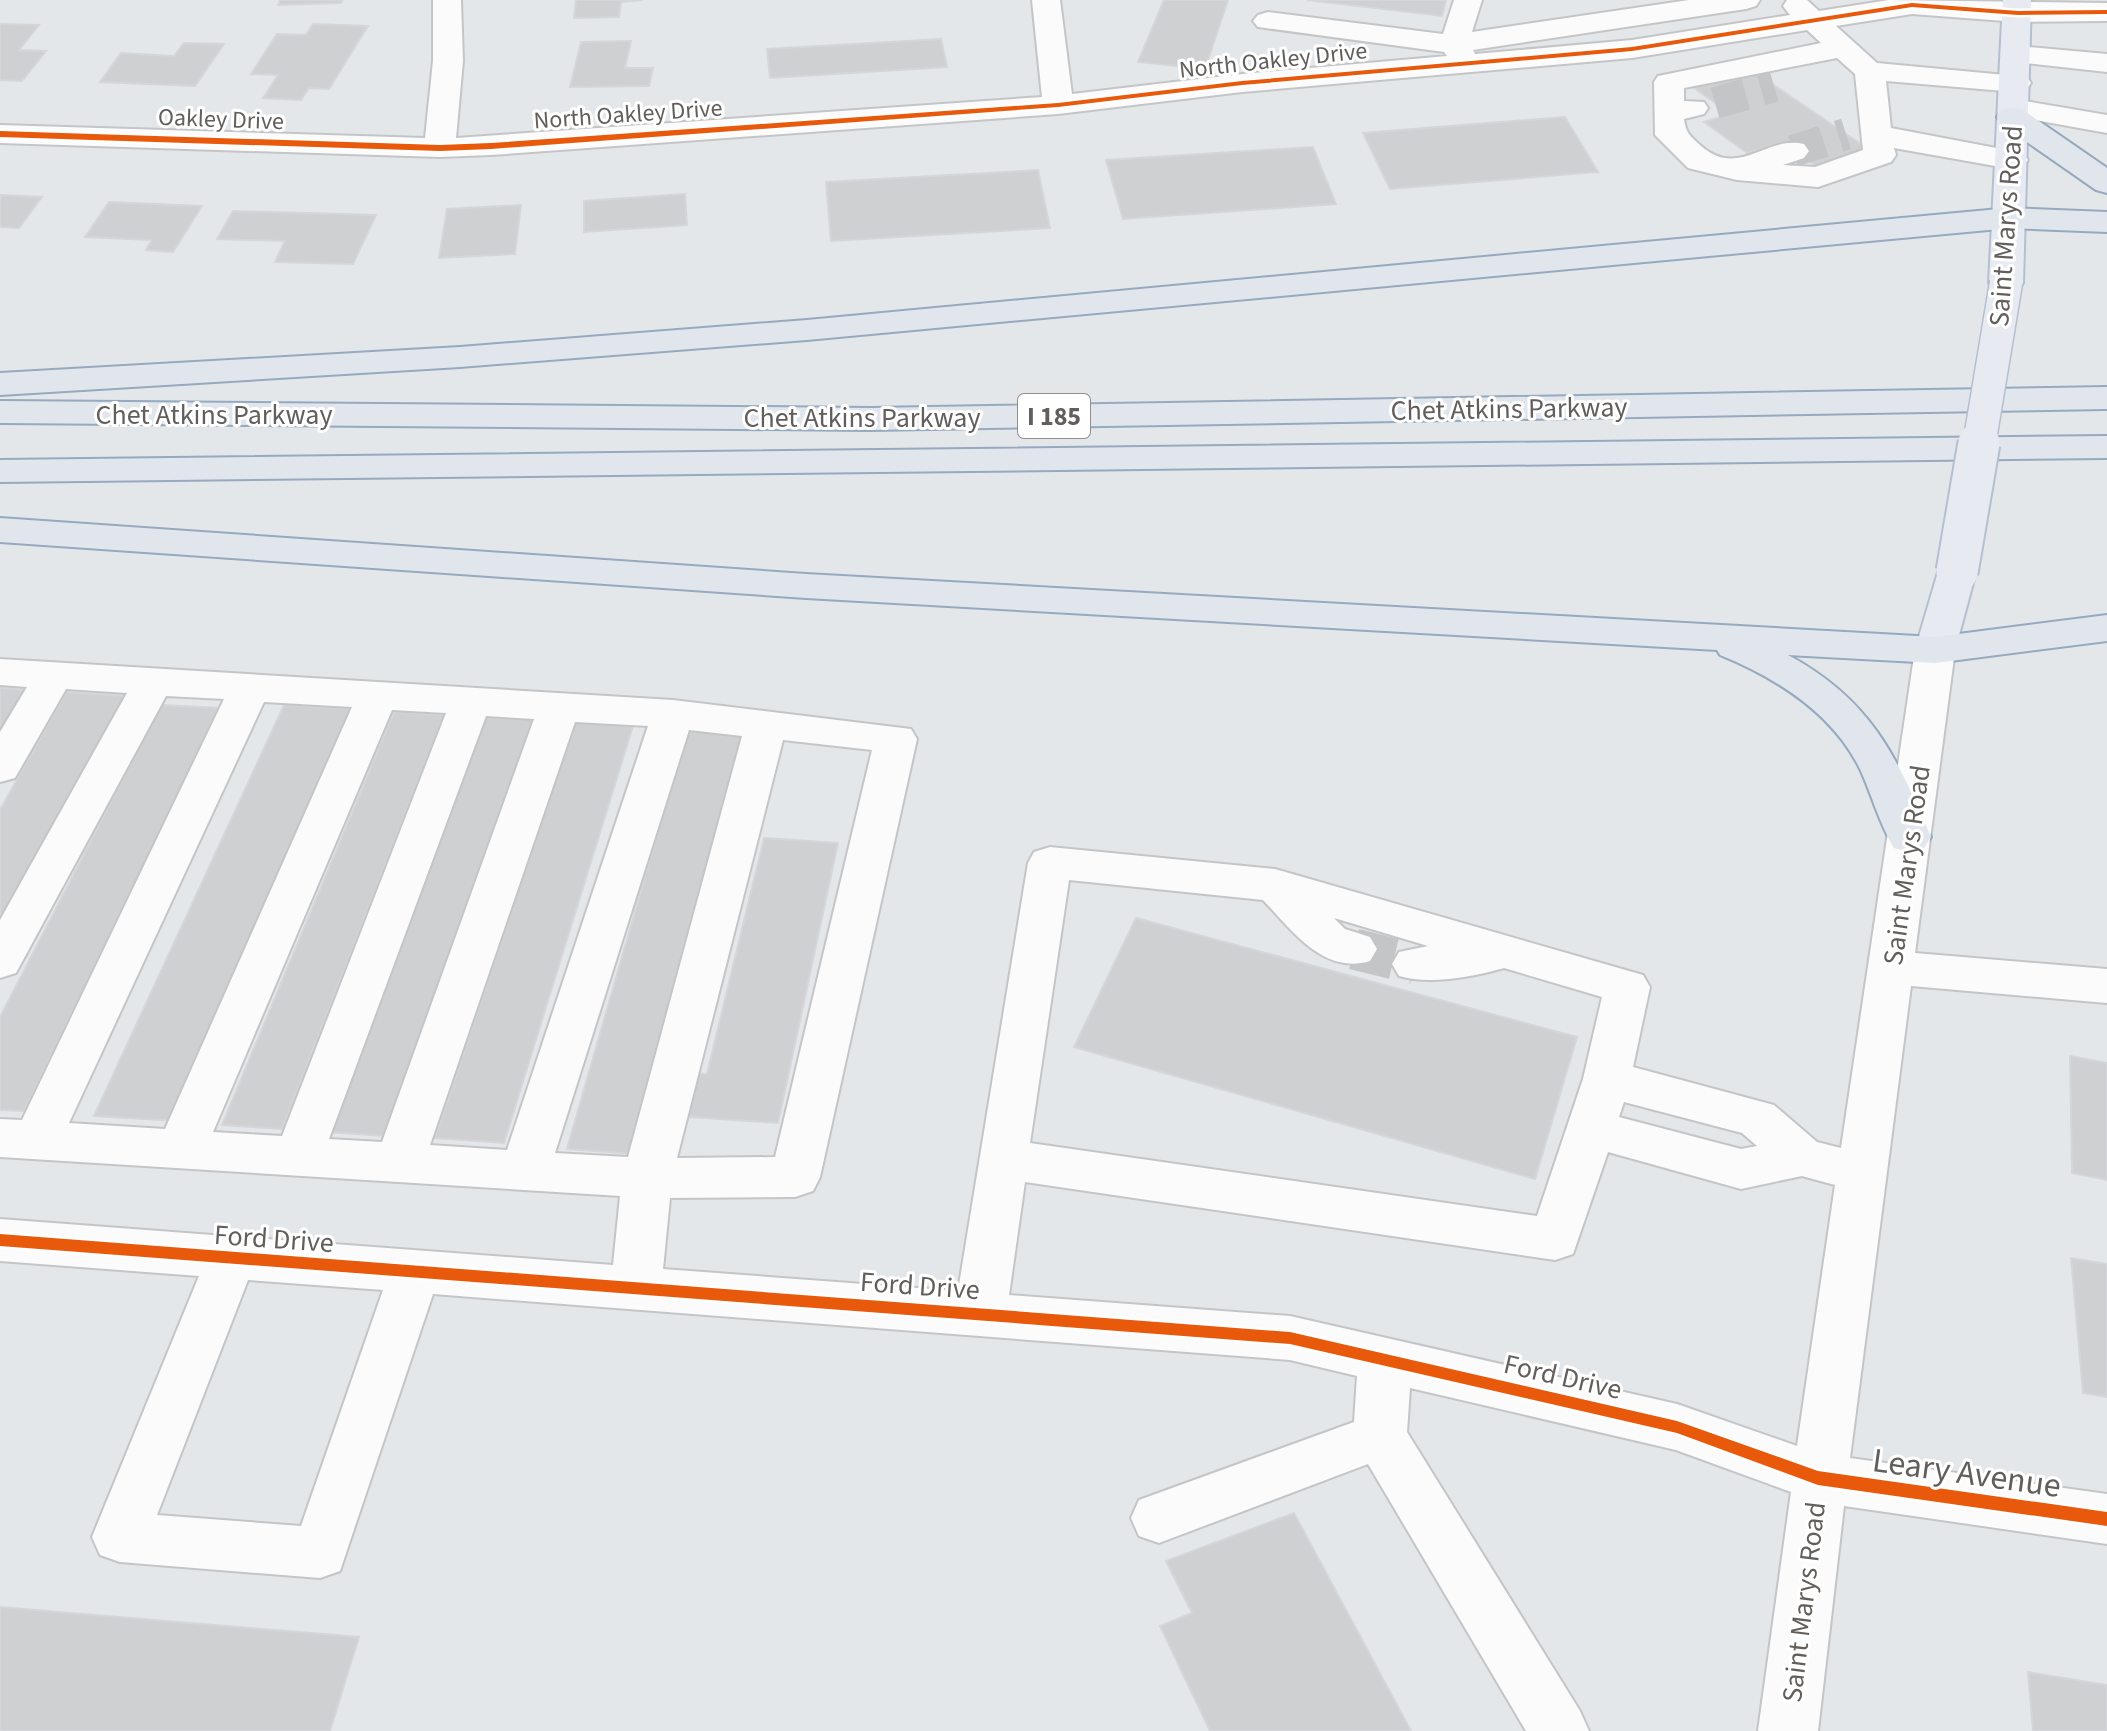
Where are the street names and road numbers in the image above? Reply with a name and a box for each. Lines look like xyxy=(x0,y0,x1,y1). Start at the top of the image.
street label: North Oakley Drive xyxy=(1177,33,1369,88)
street label: North Oakley Drive xyxy=(533,90,723,139)
street label: Oakley Drive xyxy=(157,100,285,139)
street label: Saint Marys Road xyxy=(1979,124,2033,328)
street label: Chet Atkins Parkway xyxy=(1390,387,1628,431)
road number: I 185 xyxy=(1018,394,1090,438)
street label: Chet Atkins Parkway xyxy=(96,395,332,435)
street label: Chet Atkins Parkway xyxy=(744,398,980,438)
street label: Saint Marys Road xyxy=(1873,762,1941,968)
street label: Ford Drive xyxy=(213,1215,335,1263)
street label: Ford Drive xyxy=(859,1262,981,1310)
street label: Ford Drive xyxy=(1500,1344,1626,1410)
street label: Leary Avenue xyxy=(1869,1436,2064,1511)
street label: Saint Marys Road xyxy=(1772,1500,1836,1705)

